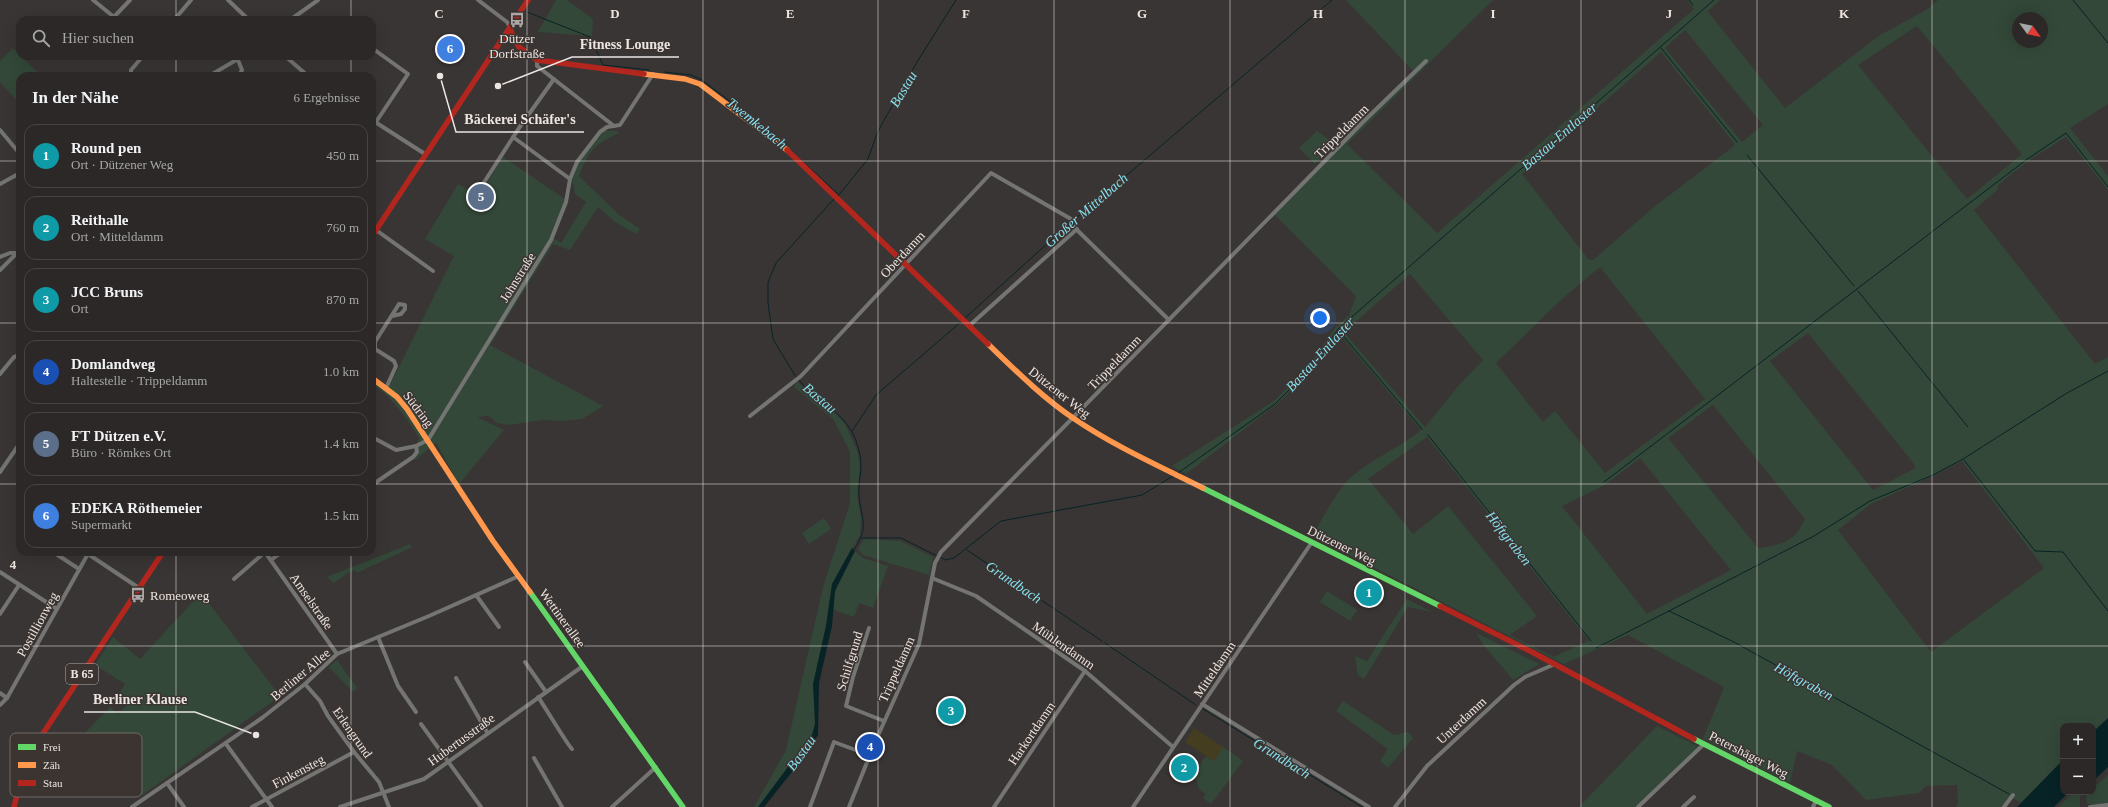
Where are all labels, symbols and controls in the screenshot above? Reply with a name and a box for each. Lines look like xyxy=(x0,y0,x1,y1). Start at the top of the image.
text: C xyxy=(434,6,444,21)
text: D xyxy=(610,6,620,21)
text: E xyxy=(786,6,794,21)
text: F xyxy=(962,6,970,21)
text: G xyxy=(1137,6,1147,21)
text: H xyxy=(1313,6,1323,21)
text: I xyxy=(1490,6,1496,21)
text: J xyxy=(1666,6,1673,21)
text: K xyxy=(1839,6,1850,21)
bus stop icon: Dützer Dorfstraße xyxy=(508,11,526,29)
north arrow xyxy=(2012,12,2048,48)
search box xyxy=(16,16,376,60)
icon: search xyxy=(30,27,52,49)
text: Hier suchen xyxy=(62,30,134,46)
place label: Dützer Dorfstraße xyxy=(489,31,545,61)
callout: Fitness Lounge xyxy=(572,31,679,57)
pin: 6 xyxy=(437,34,463,64)
text: Fitness Lounge xyxy=(580,37,670,52)
water label: Bastau xyxy=(887,69,920,110)
text: In der Nähe xyxy=(32,88,119,107)
text: 6 Ergebnisse xyxy=(293,90,360,105)
water label: Twemkebach xyxy=(724,95,789,152)
water label: Bastau-Entlaster xyxy=(1519,99,1600,173)
street label: Trippeldamm xyxy=(1311,101,1372,162)
callout: Bäckerei Schäfer's xyxy=(456,106,584,132)
text: Bäckerei Schäfer's xyxy=(464,112,576,127)
text: Round pen xyxy=(71,140,141,156)
text: 1 xyxy=(43,148,49,163)
text: 450 m xyxy=(326,148,359,163)
text: Ort · Dützener Weg xyxy=(71,157,173,172)
water label: Großer Mittelbach xyxy=(1042,170,1131,250)
pin: 5 xyxy=(468,182,494,212)
text: Reithalle xyxy=(71,212,129,228)
text: 2 xyxy=(43,220,49,235)
text: 760 m xyxy=(326,220,359,235)
street label: Oberdamm xyxy=(877,228,928,281)
text: Ort · Mitteldamm xyxy=(71,229,163,244)
street label: Johnstraße xyxy=(496,250,539,305)
text: JCC Bruns xyxy=(71,284,143,300)
text: 3 xyxy=(43,292,49,307)
text: 870 m xyxy=(326,292,359,307)
text: Ort xyxy=(71,301,88,316)
your location xyxy=(1310,308,1330,328)
water label: Bastau-Entlaster xyxy=(1283,314,1358,395)
street label: Trippeldamm xyxy=(1085,332,1144,393)
text: Domlandweg xyxy=(71,356,155,372)
text: 4 xyxy=(43,364,49,379)
text: 1.0 km xyxy=(323,364,359,379)
street label: Dützener Weg xyxy=(1026,364,1094,421)
text: Haltestelle · Trippeldamm xyxy=(71,373,207,388)
water label: Bastau xyxy=(800,380,839,417)
street label: Südring xyxy=(400,388,437,431)
text: FT Dützen e.V. xyxy=(71,428,166,444)
text: 5 xyxy=(43,436,49,451)
text: 1.4 km xyxy=(323,436,359,451)
text: Büro · Römkes Ort xyxy=(71,445,171,460)
text: EDEKA Röthemeier xyxy=(71,500,202,516)
water label: Höftgraben xyxy=(1482,507,1534,568)
text: 6 xyxy=(43,508,49,523)
text: 1.5 km xyxy=(323,508,359,523)
text: Supermarkt xyxy=(71,517,132,532)
street label: Dützener Weg xyxy=(1305,522,1379,569)
text: 4 xyxy=(10,557,17,572)
water label: Grundbach xyxy=(983,558,1044,606)
street label: Amselstraße xyxy=(287,570,337,632)
pin: 1 xyxy=(1356,578,1382,608)
bus stop icon: Romeoweg xyxy=(129,586,147,604)
street label: Wettinerallee xyxy=(536,586,589,651)
place label: Romeoweg xyxy=(150,588,210,603)
street label: Postillionweg xyxy=(14,589,62,659)
street label: Mühlendamm xyxy=(1030,618,1098,672)
street label: Schilfgrund xyxy=(833,629,866,693)
street label: Trippeldamm xyxy=(875,634,918,704)
street label: Mitteldamm xyxy=(1190,638,1239,700)
street label: Berliner Allee xyxy=(267,645,333,704)
water label: Höftgraben xyxy=(1771,659,1836,704)
road number: B 65 xyxy=(66,664,98,684)
callout: Berliner Klause xyxy=(84,686,195,712)
text: Berliner Klause xyxy=(93,692,187,707)
street label: Unterdamm xyxy=(1434,694,1489,747)
pin: 3 xyxy=(938,696,964,726)
street label: Harkortdamm xyxy=(1005,699,1058,768)
street label: Erlengrund xyxy=(330,704,376,761)
street label: Hubertusstraße xyxy=(425,710,498,769)
map controls xyxy=(2060,723,2096,795)
button: + xyxy=(2060,723,2096,759)
street label: Petershäger Weg xyxy=(1707,728,1791,781)
pin: 4 xyxy=(857,732,883,762)
legend xyxy=(10,733,142,797)
water label: Bastau xyxy=(784,733,819,773)
water label: Grundbach xyxy=(1251,735,1313,782)
text: Frei xyxy=(43,741,61,753)
street label: Finkensteg xyxy=(270,751,327,791)
pin: 2 xyxy=(1171,753,1197,783)
text: Zäh xyxy=(43,759,61,771)
button: − xyxy=(2060,759,2096,795)
text: Stau xyxy=(43,777,63,789)

